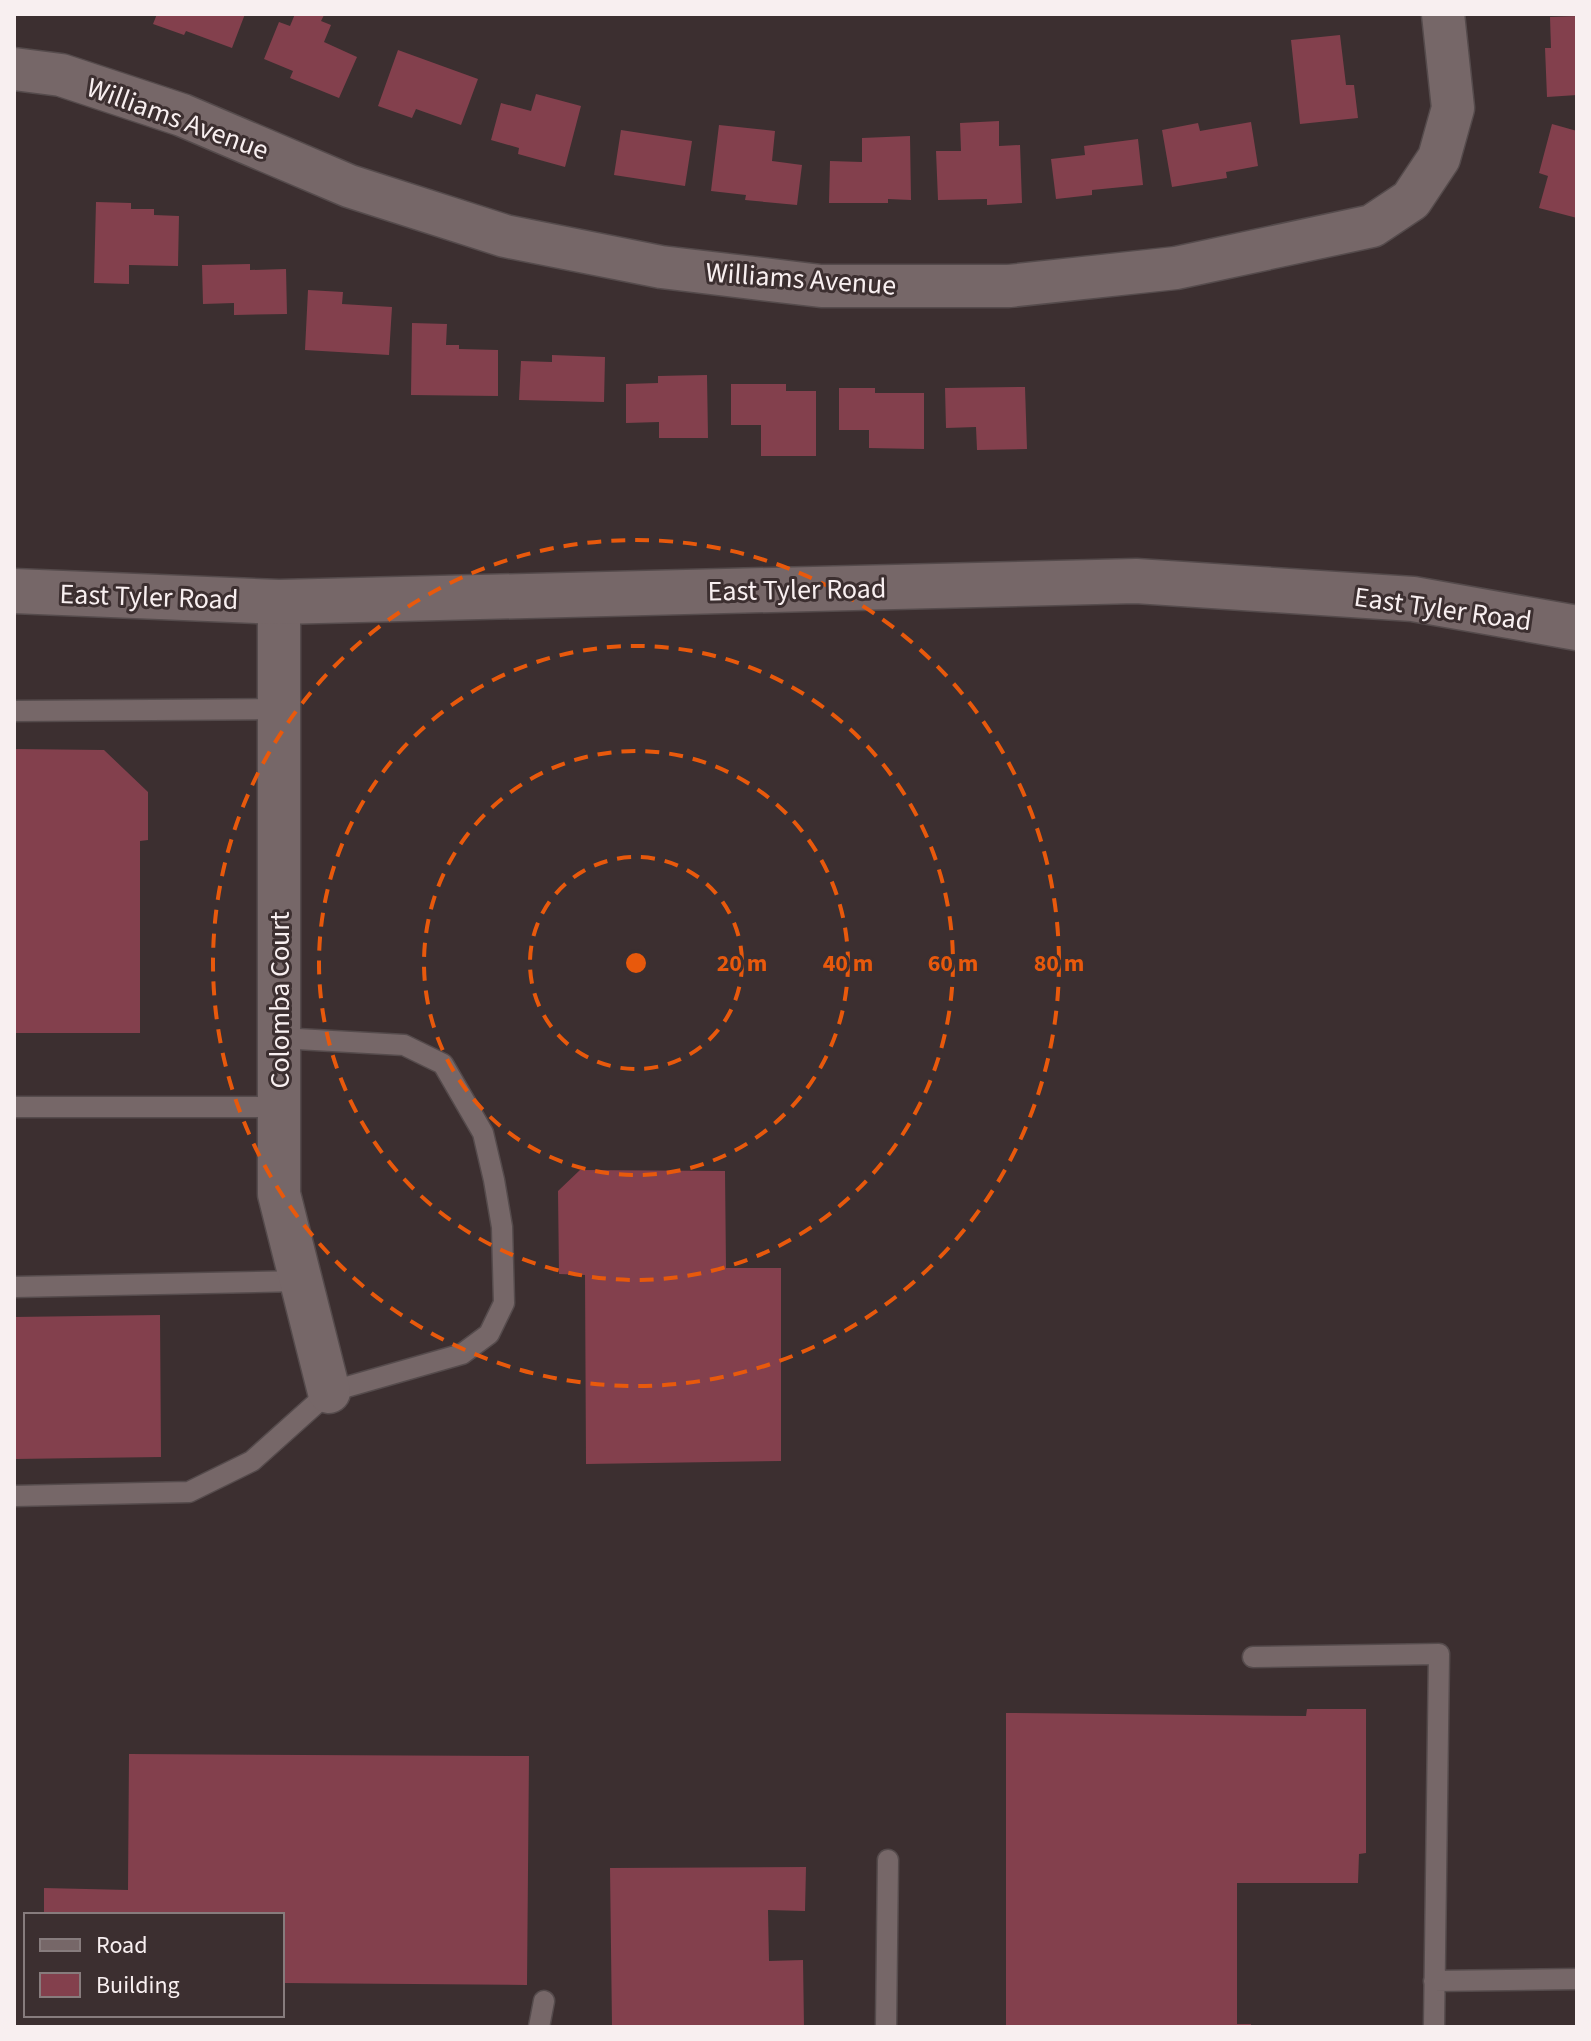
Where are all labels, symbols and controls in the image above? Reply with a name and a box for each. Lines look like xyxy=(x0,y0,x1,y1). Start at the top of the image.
street label: Williams Avenue xyxy=(81,67,274,170)
street label: Williams Avenue xyxy=(704,252,898,306)
street label: East Tyler Road xyxy=(707,568,887,612)
street label: East Tyler Road xyxy=(59,574,239,620)
street label: East Tyler Road xyxy=(1352,577,1534,641)
street label: Colomba Court xyxy=(260,911,300,1089)
text: 20 m xyxy=(717,946,767,981)
text: 40 m xyxy=(823,946,873,981)
text: 60 m xyxy=(928,946,978,981)
text: 80 m xyxy=(1034,946,1084,981)
centre of rings xyxy=(622,949,650,977)
legend xyxy=(24,1913,284,2017)
text: Road xyxy=(96,1928,148,1963)
text: Building xyxy=(96,1968,180,2003)

